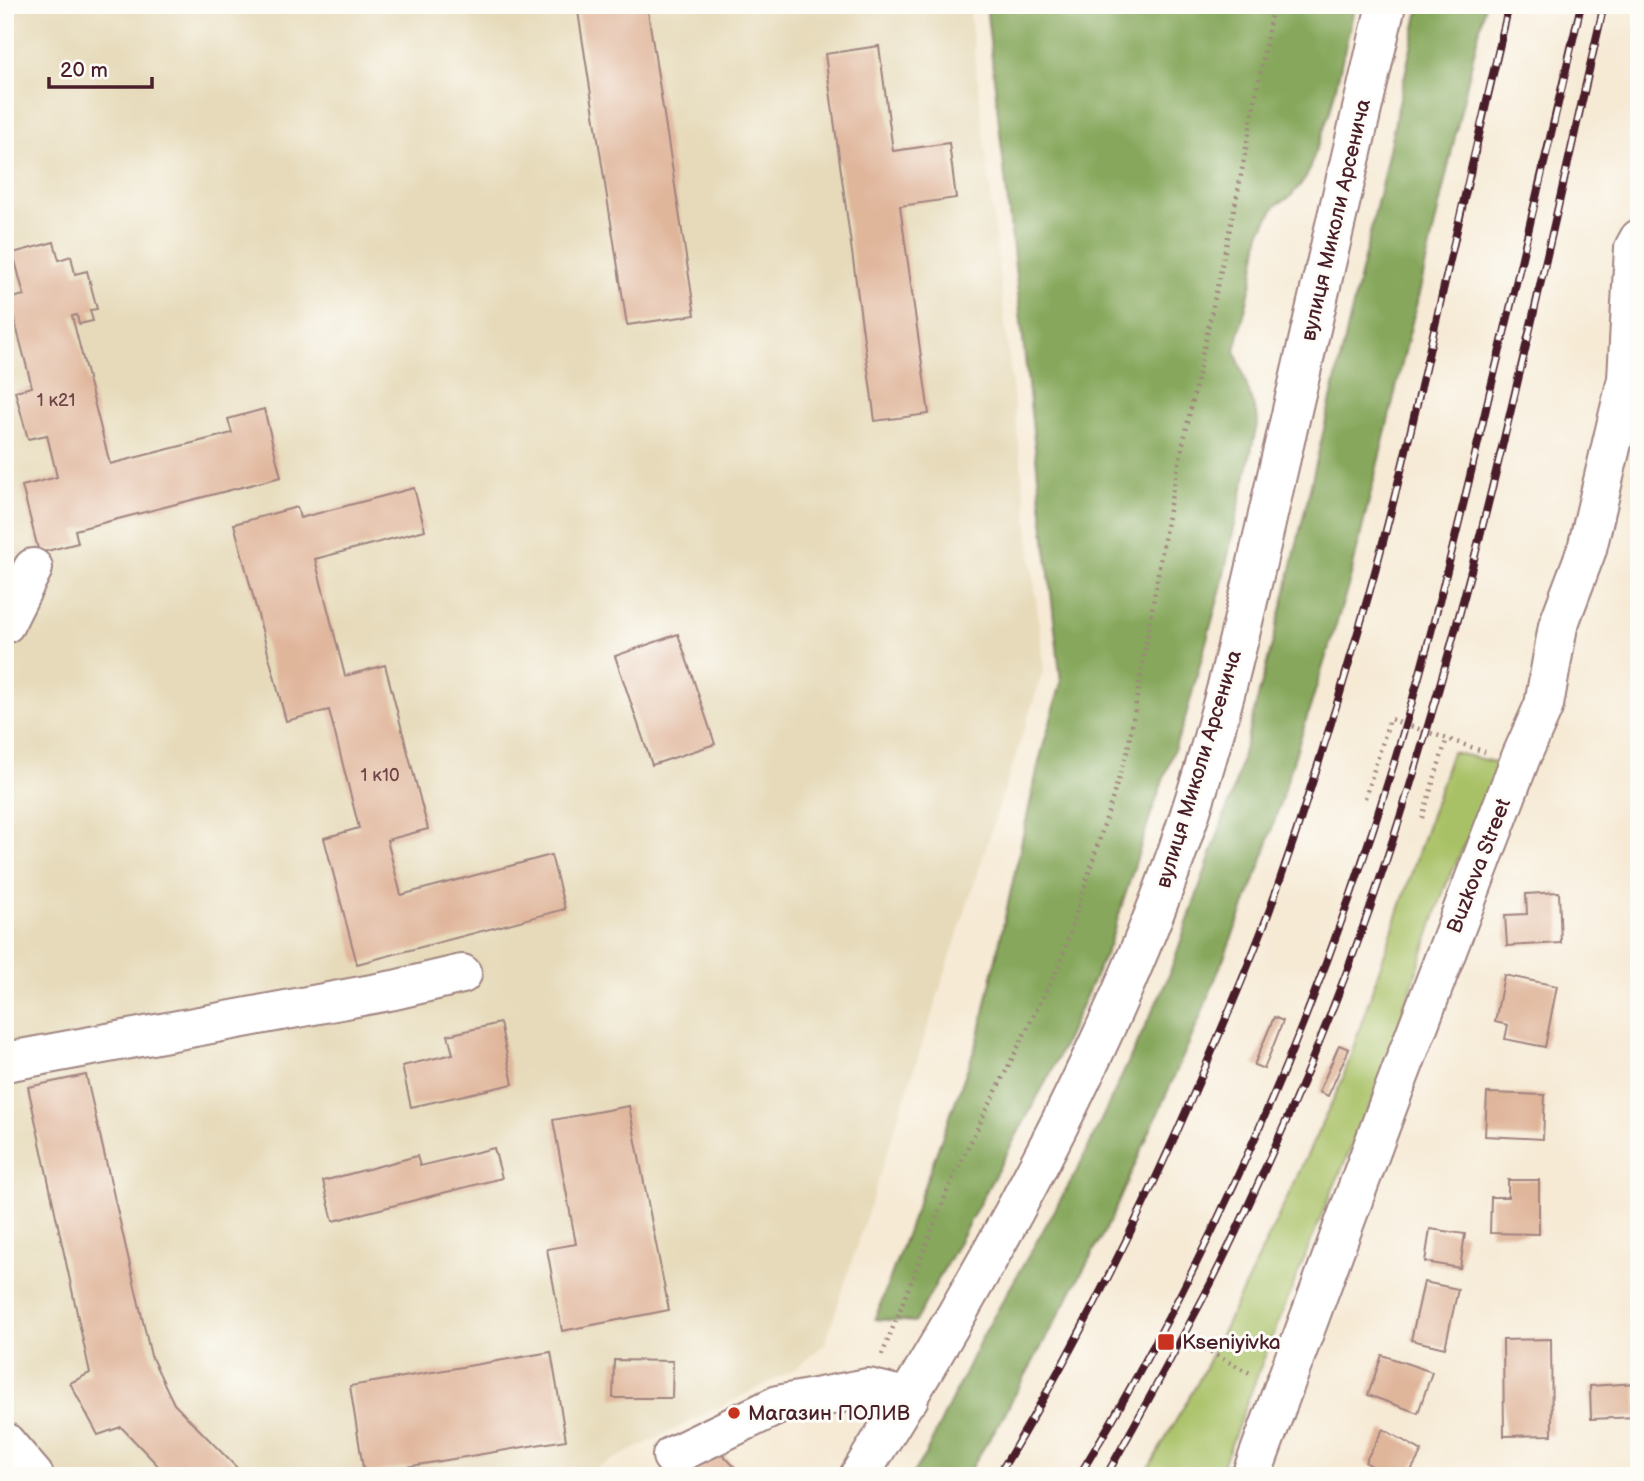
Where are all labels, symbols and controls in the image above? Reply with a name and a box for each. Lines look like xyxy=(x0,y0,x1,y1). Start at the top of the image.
scale bar xyxy=(49,46,152,90)
text: 20 m xyxy=(60,58,108,83)
street label: вулиця Миколи Арсенича xyxy=(1296,96,1376,343)
house number: 1 к21 xyxy=(37,390,75,411)
street label: вулиця Миколи Арсенича xyxy=(1151,646,1247,891)
house number: 1 к10 xyxy=(361,765,399,786)
street label: Buzkova Street xyxy=(1442,794,1516,937)
place label: Kseniyivka xyxy=(1182,1330,1281,1355)
marker: Kseniyivka xyxy=(1156,1332,1176,1352)
place label: Магазин ПОЛИВ xyxy=(748,1401,910,1426)
marker: Магазин ПОЛИВ xyxy=(726,1405,742,1421)

